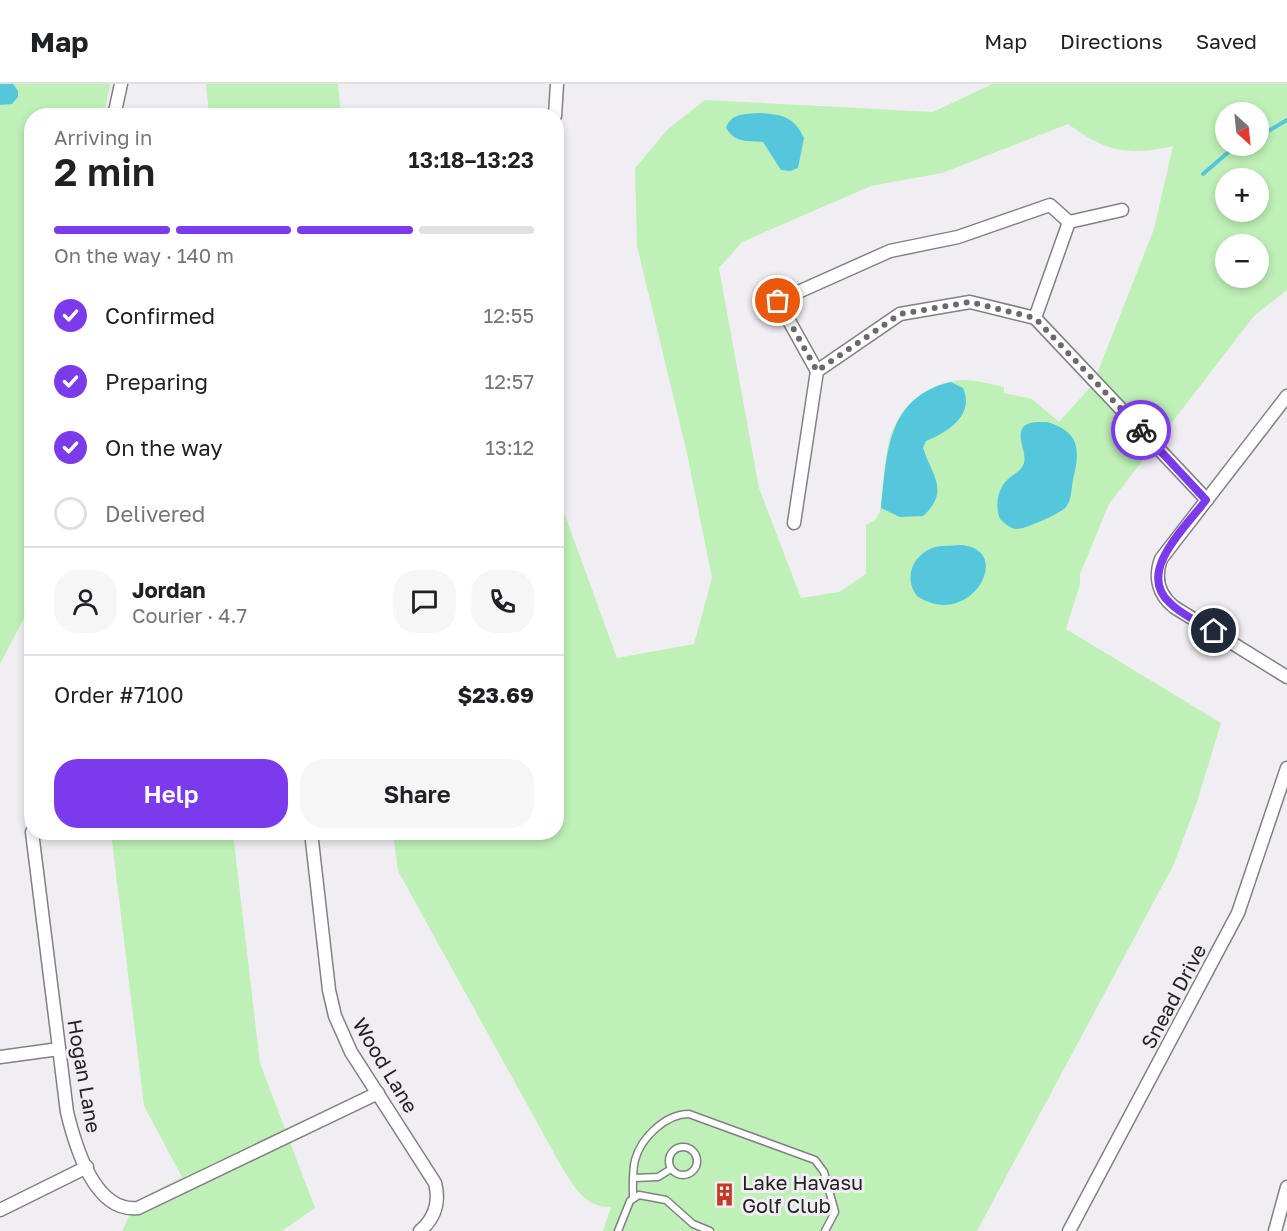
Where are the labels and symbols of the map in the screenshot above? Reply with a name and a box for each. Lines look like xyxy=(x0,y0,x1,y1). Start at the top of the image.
north arrow xyxy=(1215,102,1269,156)
pin xyxy=(752,275,803,326)
courier xyxy=(1111,400,1171,460)
pin xyxy=(1188,605,1239,656)
street label: Snead Drive xyxy=(1135,940,1211,1052)
street label: Wood Lane xyxy=(348,1013,424,1117)
street label: Hogan Lane xyxy=(63,1017,107,1135)
place label: Lake Havasu Golf Club xyxy=(742,1170,863,1217)
building icon: Lake Havasu Golf Club xyxy=(711,1181,737,1207)

